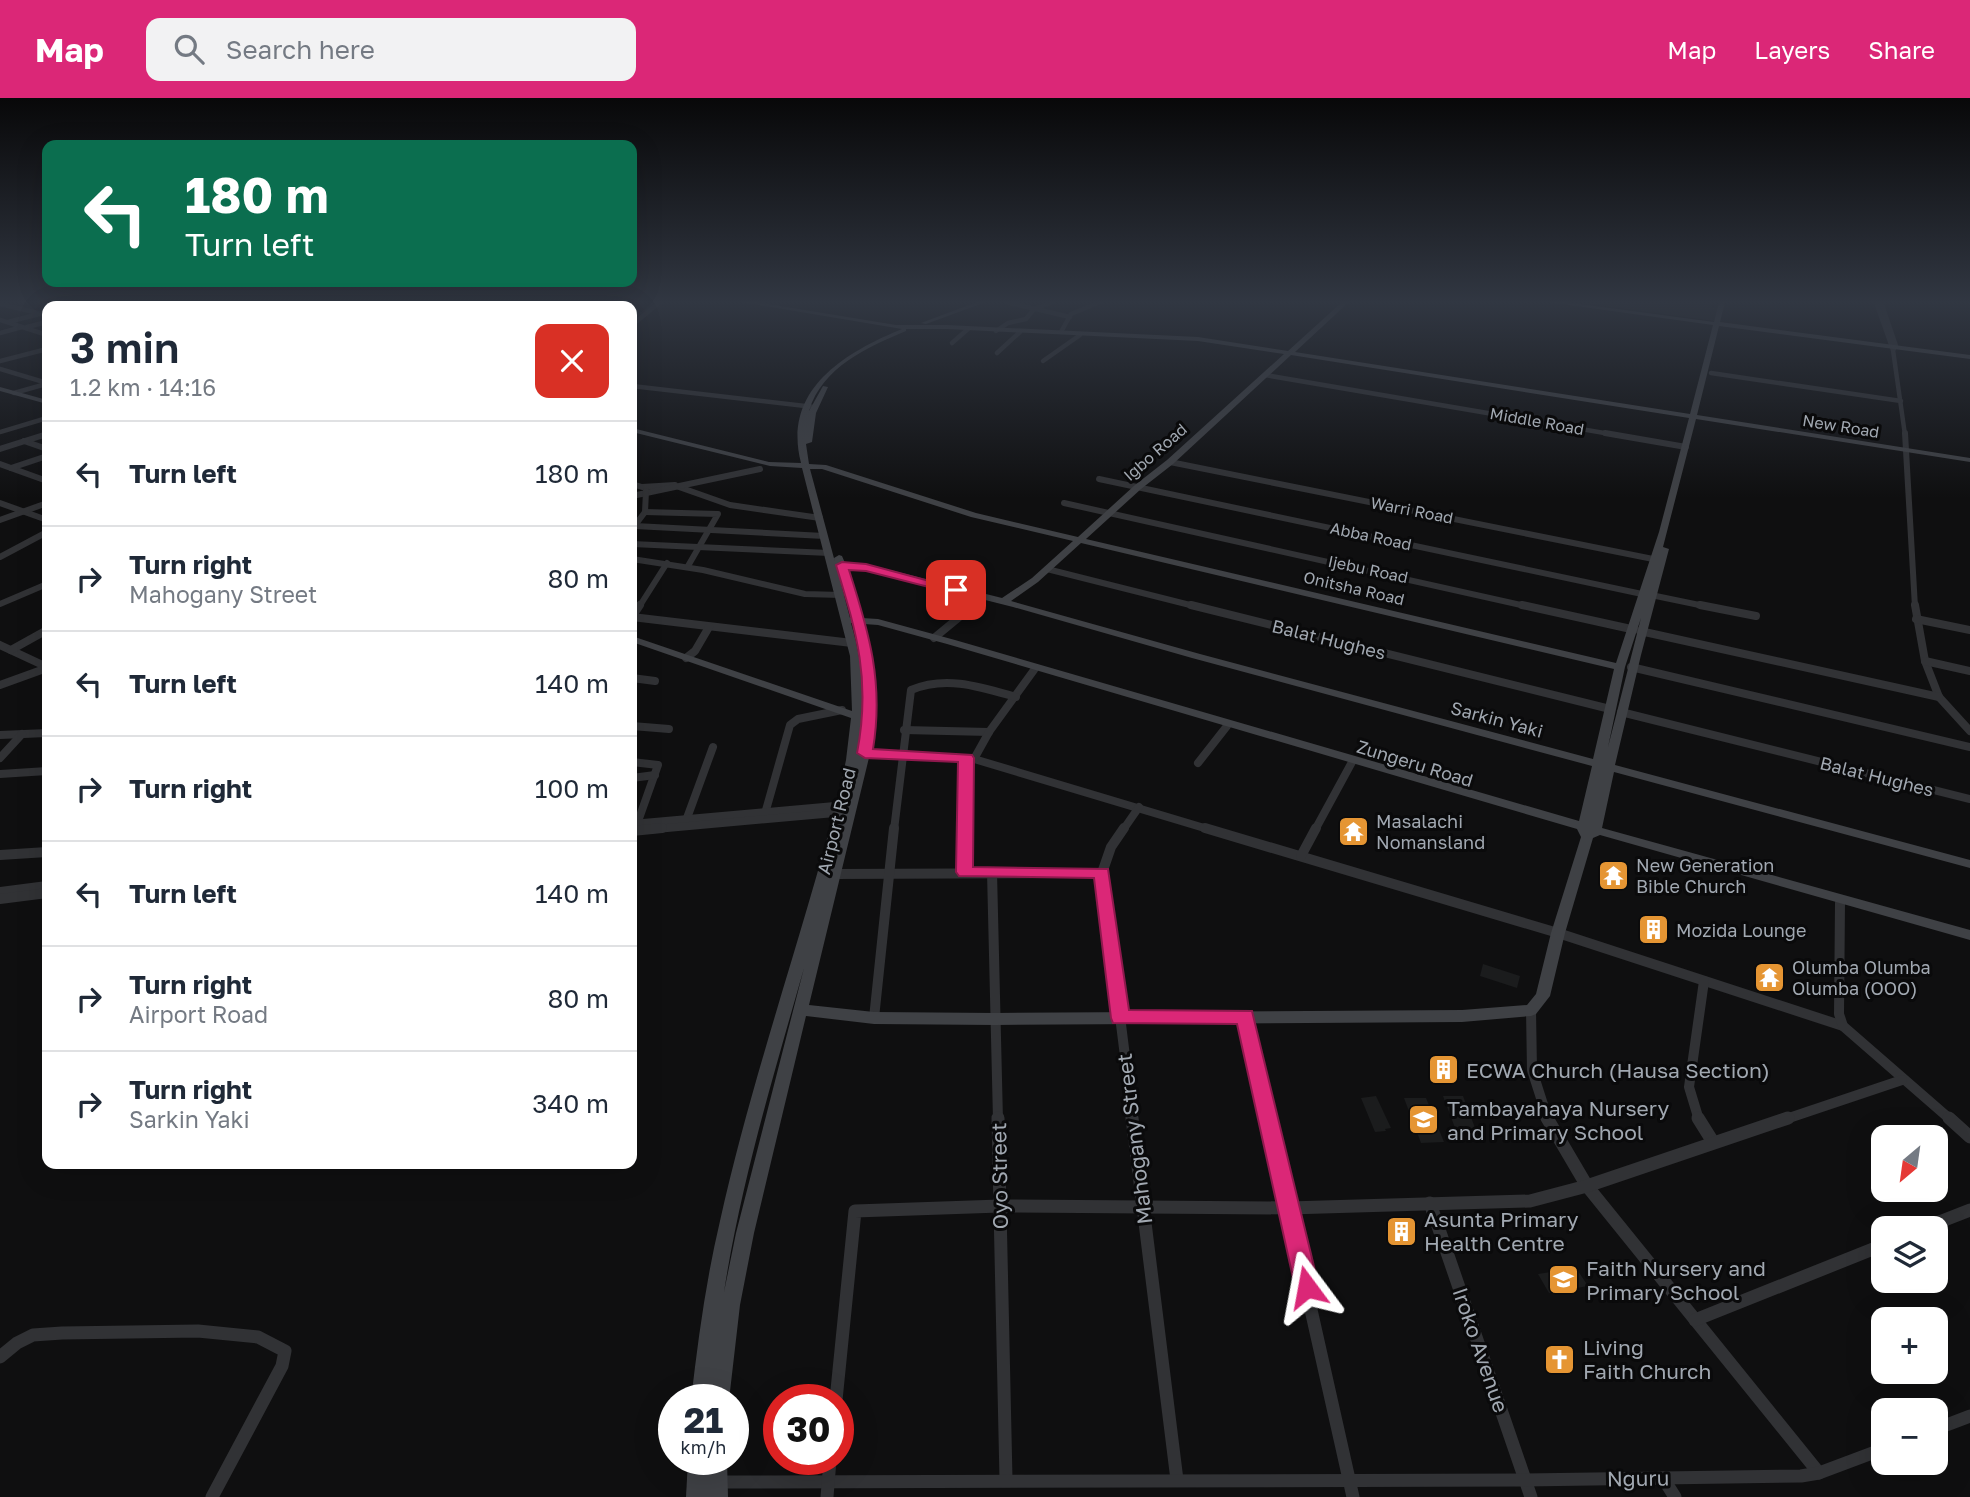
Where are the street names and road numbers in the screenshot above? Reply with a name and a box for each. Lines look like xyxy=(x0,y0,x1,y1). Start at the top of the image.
street label: Middle Road xyxy=(1488,403,1586,439)
street label: New Road xyxy=(1801,410,1881,442)
street label: Igbo Road xyxy=(1119,419,1191,485)
street label: Warri Road xyxy=(1369,492,1455,528)
street label: Abba Road xyxy=(1329,518,1413,554)
street label: Ijebu Road xyxy=(1326,551,1410,587)
street label: Onitsha Road xyxy=(1302,567,1406,609)
street label: Balat Hughes xyxy=(1270,614,1388,664)
street label: Sarkin Yaki xyxy=(1448,696,1546,742)
street label: Zungeru Road xyxy=(1354,735,1476,791)
street label: Balat Hughes xyxy=(1818,751,1936,801)
street label: Airport Road xyxy=(812,765,860,877)
street label: Mahogany Street xyxy=(1111,1052,1157,1226)
street label: Oyo Street xyxy=(985,1122,1013,1230)
street label: Iroko Avenue xyxy=(1447,1284,1515,1416)
street label: Nguru xyxy=(1607,1464,1669,1492)

